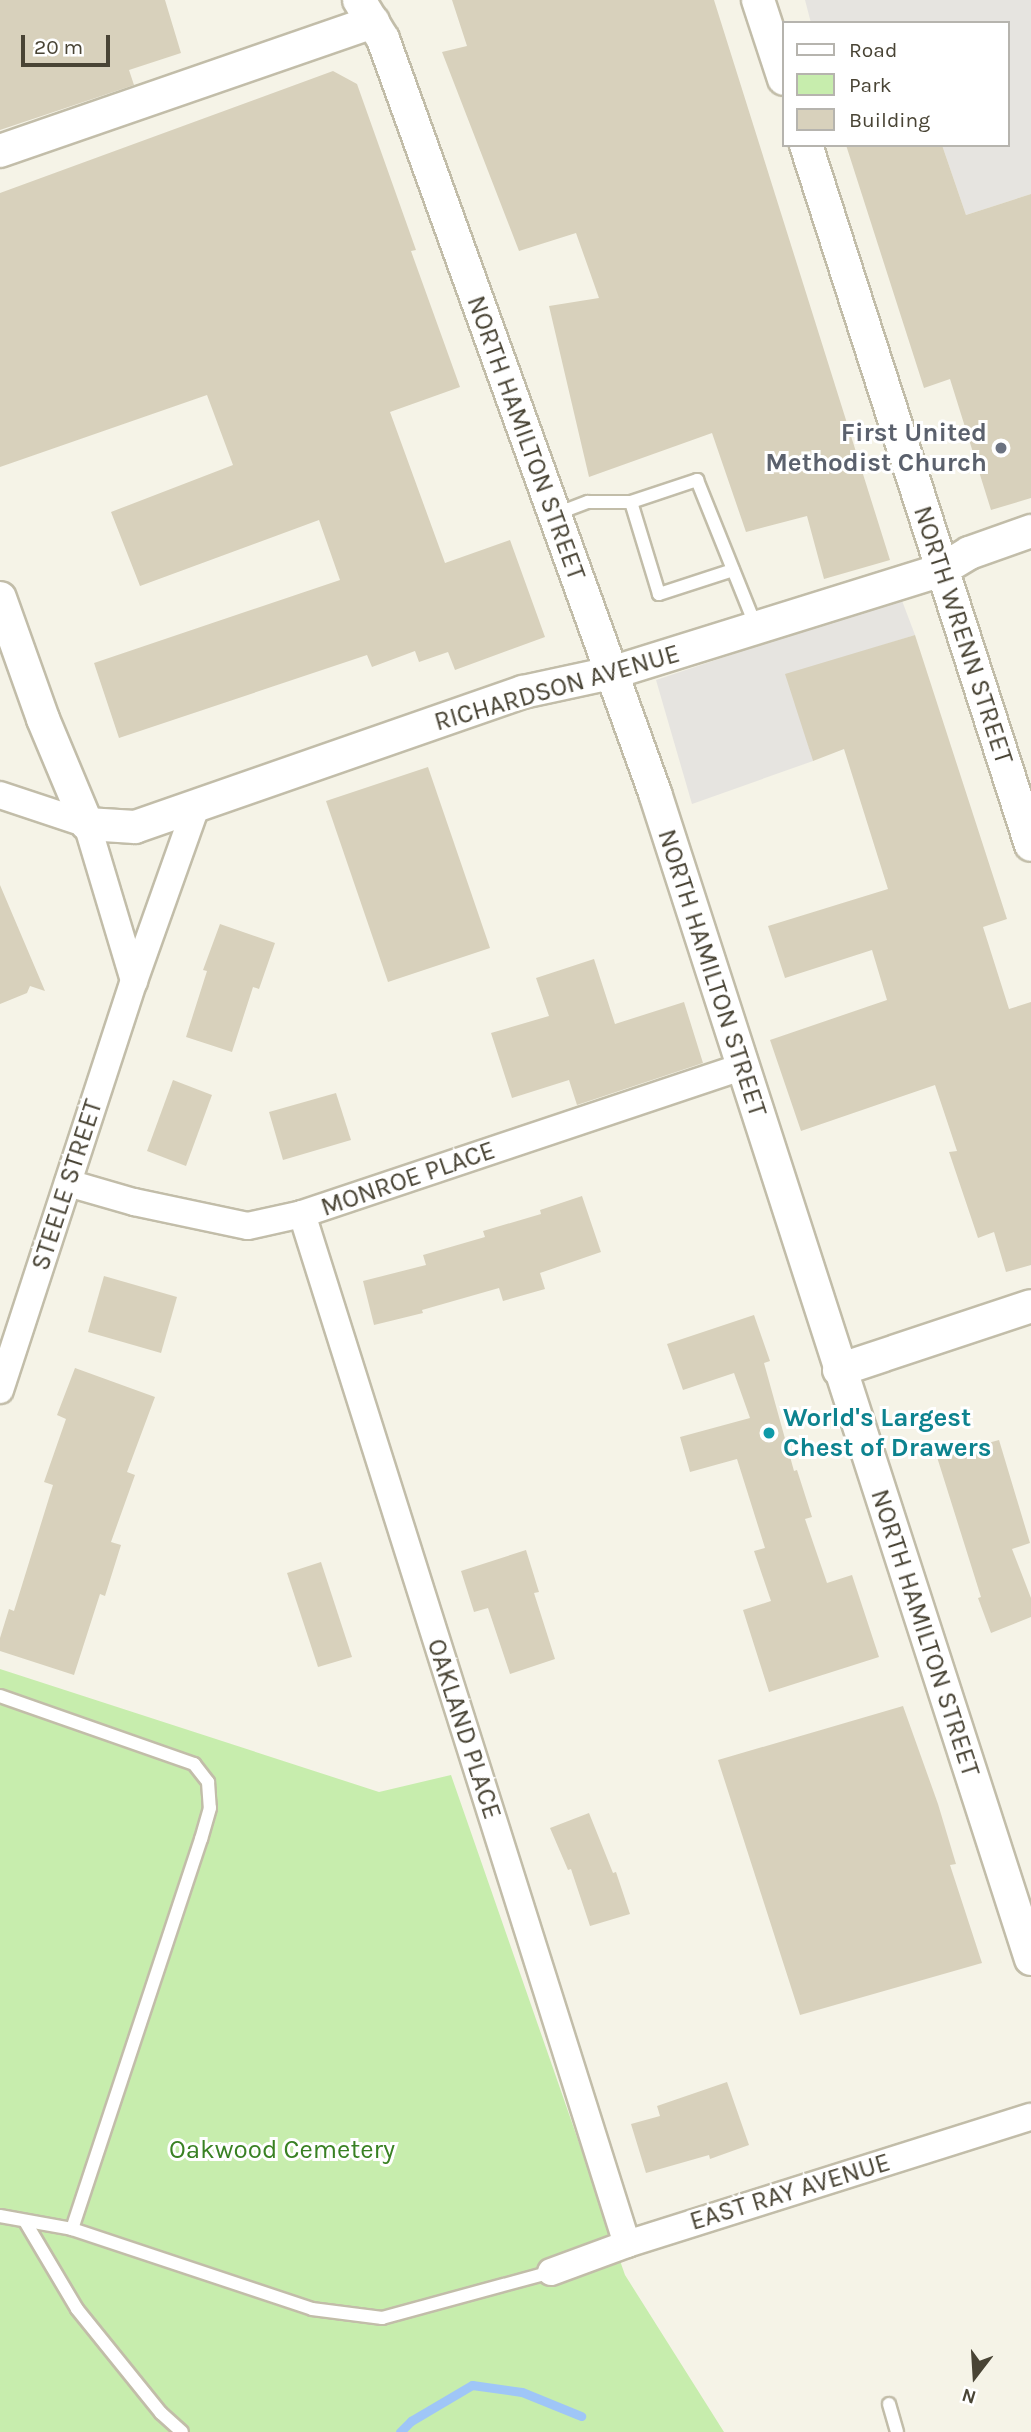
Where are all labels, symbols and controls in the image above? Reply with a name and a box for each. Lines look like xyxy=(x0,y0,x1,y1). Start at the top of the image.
scale bar xyxy=(24,21,114,65)
legend xyxy=(782,21,1010,147)
text: 20 m xyxy=(34,35,83,59)
text: Road xyxy=(849,38,897,62)
text: Park xyxy=(849,73,892,97)
text: Building xyxy=(849,108,930,132)
street label: NORTH HAMILTON STREET xyxy=(460,292,592,584)
place label: First United Methodist Church xyxy=(765,417,987,478)
marker: First United Methodist Church xyxy=(993,440,1009,456)
street label: NORTH WRENN STREET xyxy=(907,502,1019,768)
street label: RICHARDSON AVENUE xyxy=(431,638,683,738)
street label: NORTH HAMILTON STREET xyxy=(651,825,773,1121)
street label: STEELE STREET xyxy=(25,1096,109,1274)
street label: MONROE PLACE xyxy=(317,1135,499,1223)
place label: World's Largest Chest of Drawers xyxy=(783,1402,992,1464)
marker: World's Largest Chest of Drawers xyxy=(761,1425,777,1441)
street label: NORTH HAMILTON STREET xyxy=(864,1485,986,1781)
street label: OAKLAND PLACE xyxy=(420,1635,508,1823)
park label: Oakwood Cemetery xyxy=(169,2134,395,2166)
street label: EAST RAY AVENUE xyxy=(686,2147,894,2237)
north arrow xyxy=(940,2341,1010,2411)
text: N xyxy=(959,2384,979,2409)

